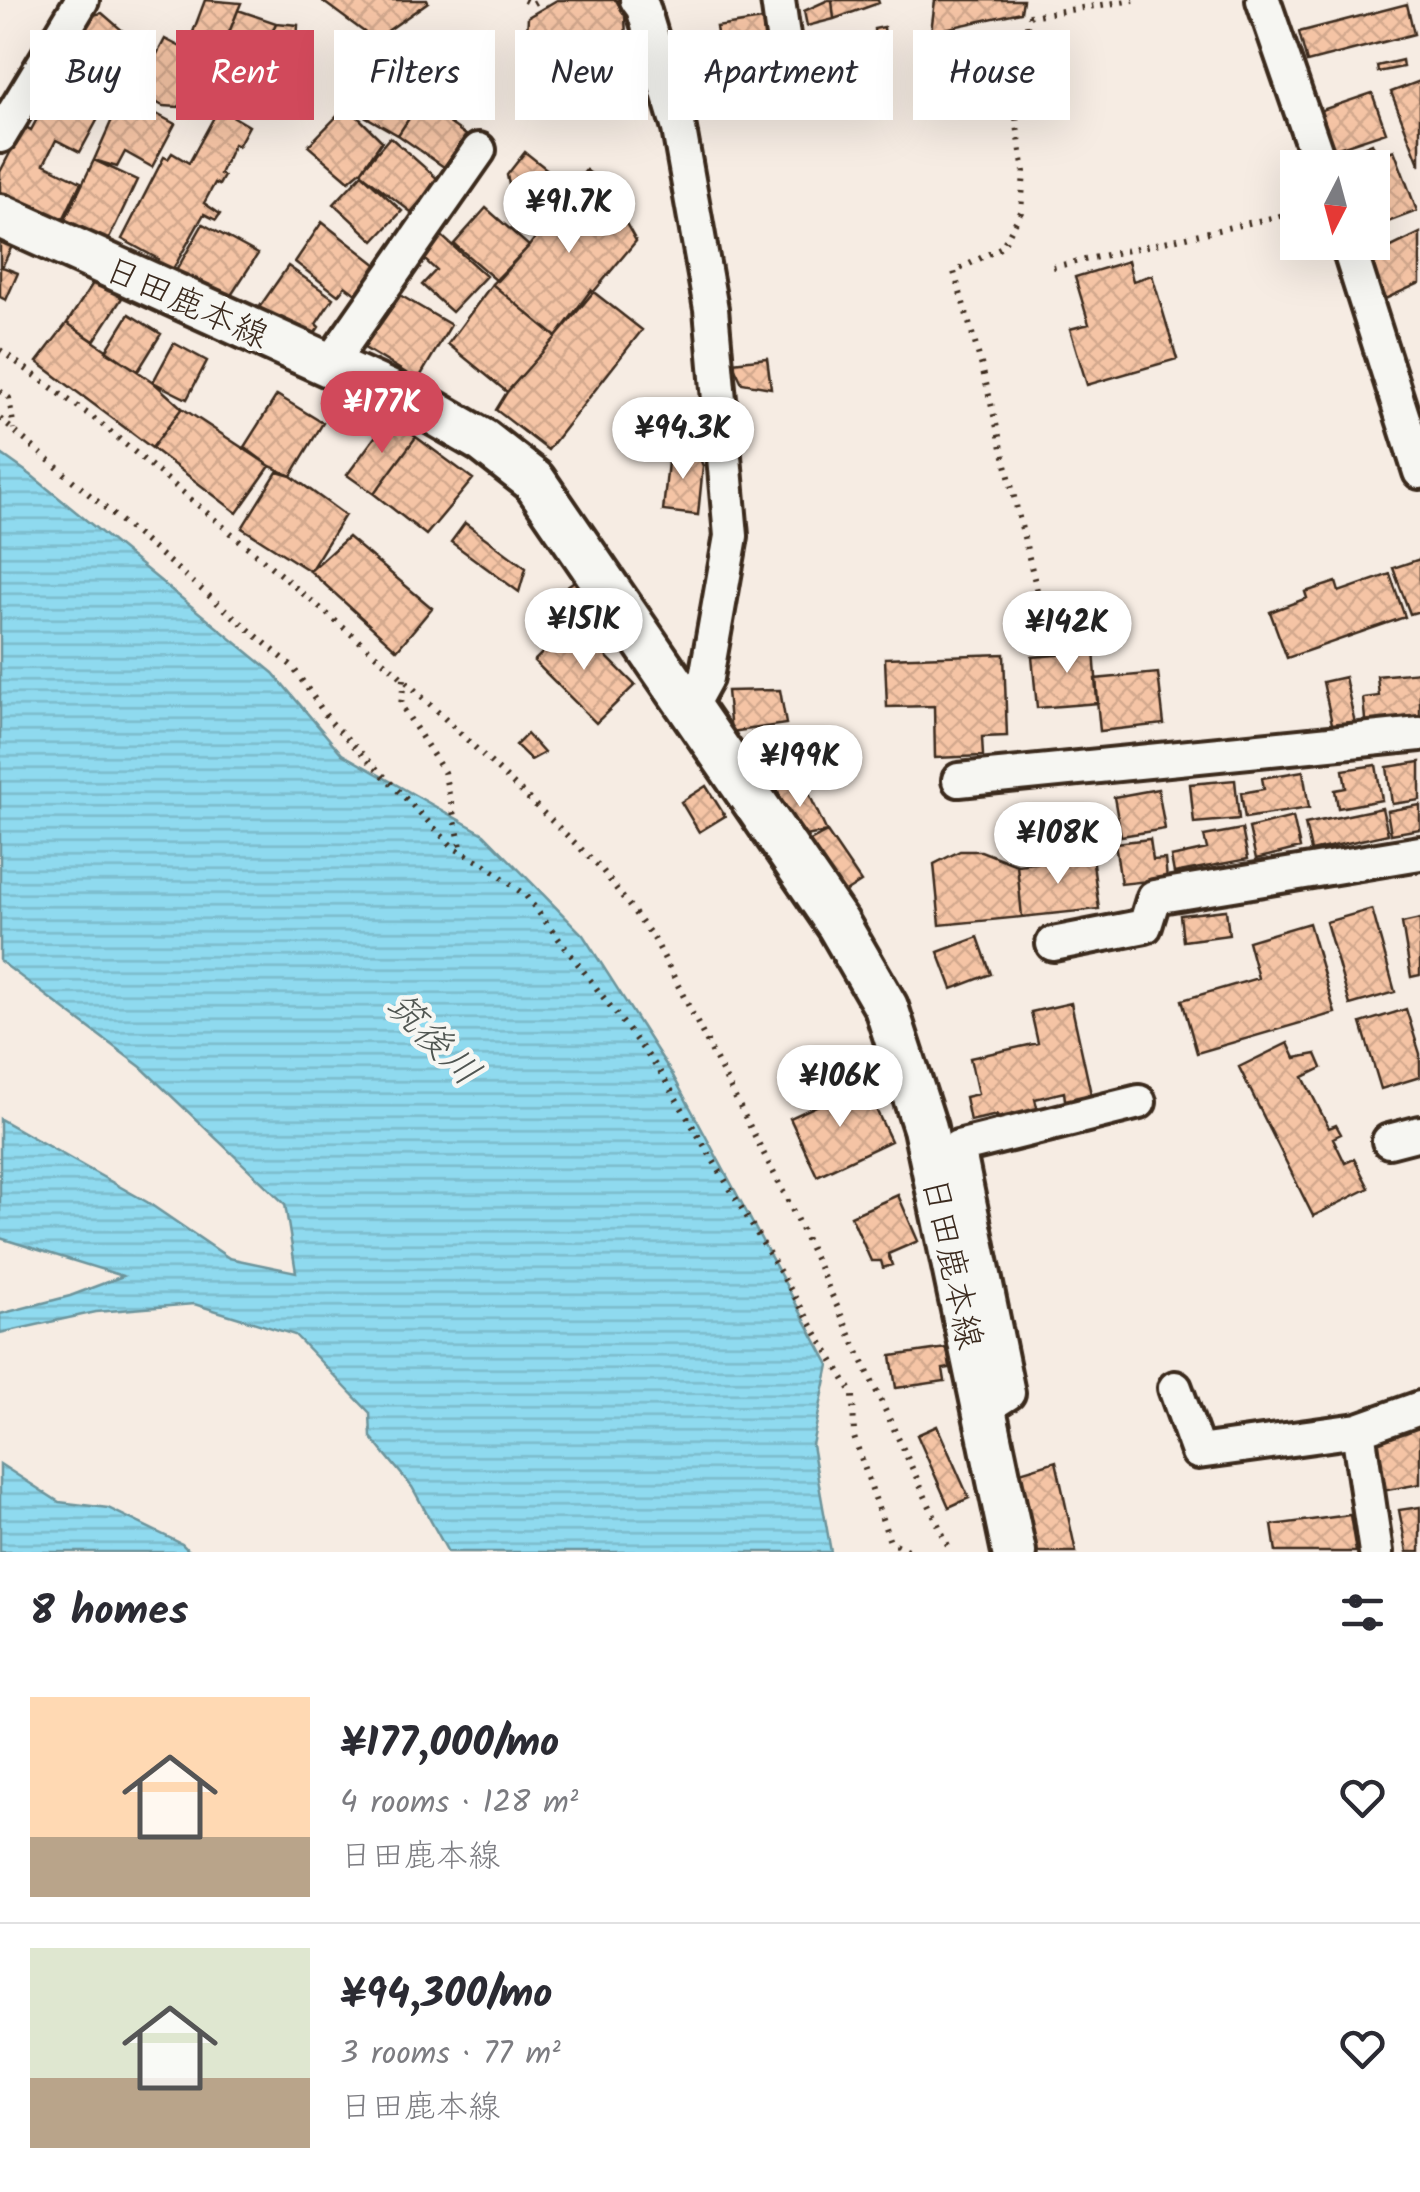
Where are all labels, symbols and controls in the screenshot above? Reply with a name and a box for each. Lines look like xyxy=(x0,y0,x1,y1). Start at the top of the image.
chip: Buy xyxy=(30,30,156,120)
chip: Rent xyxy=(176,30,314,120)
chip: Filters xyxy=(334,30,495,120)
chip: New xyxy=(515,30,648,120)
chip: Apartment xyxy=(668,30,893,120)
chip: House xyxy=(913,30,1070,120)
north arrow xyxy=(1280,150,1390,260)
map controls xyxy=(1280,150,1390,260)
pin: ¥91.7K xyxy=(488,171,650,256)
text: ¥91.7K xyxy=(525,178,613,229)
street label: 日田鹿本線 xyxy=(94,244,277,366)
pin: ¥177K xyxy=(312,371,452,456)
text: ¥177K xyxy=(343,378,421,429)
pin: ¥94.3K xyxy=(602,397,764,482)
text: ¥94.3K xyxy=(634,404,732,455)
pin: ¥151K xyxy=(514,588,654,673)
pin: ¥142K xyxy=(997,591,1137,676)
text: ¥151K xyxy=(547,595,621,646)
text: ¥142K xyxy=(1025,598,1109,649)
pin: ¥199K xyxy=(730,725,870,810)
text: ¥199K xyxy=(760,732,841,783)
pin: ¥108K xyxy=(988,802,1128,887)
text: ¥108K xyxy=(1016,809,1100,860)
water label: 筑後川 xyxy=(370,979,493,1102)
pin: ¥106K xyxy=(770,1045,910,1130)
text: ¥106K xyxy=(799,1052,881,1103)
street label: 日田鹿本線 xyxy=(904,1172,996,1355)
text: 8 homes xyxy=(30,1579,188,1646)
icon: filters xyxy=(1335,1585,1390,1640)
text: ¥177,000/mo xyxy=(340,1711,559,1778)
icon: home xyxy=(110,1737,230,1857)
icon: heart xyxy=(1335,1770,1390,1825)
text: 4 rooms · 128 m² xyxy=(340,1778,578,1829)
text: 日田鹿本線 xyxy=(340,1832,500,1883)
text: ¥94,300/mo xyxy=(340,1962,552,2029)
icon: home xyxy=(110,1988,230,2108)
icon: heart xyxy=(1335,2021,1390,2076)
text: 3 rooms · 77 m² xyxy=(340,2029,561,2080)
text: 日田鹿本線 xyxy=(340,2083,500,2134)

